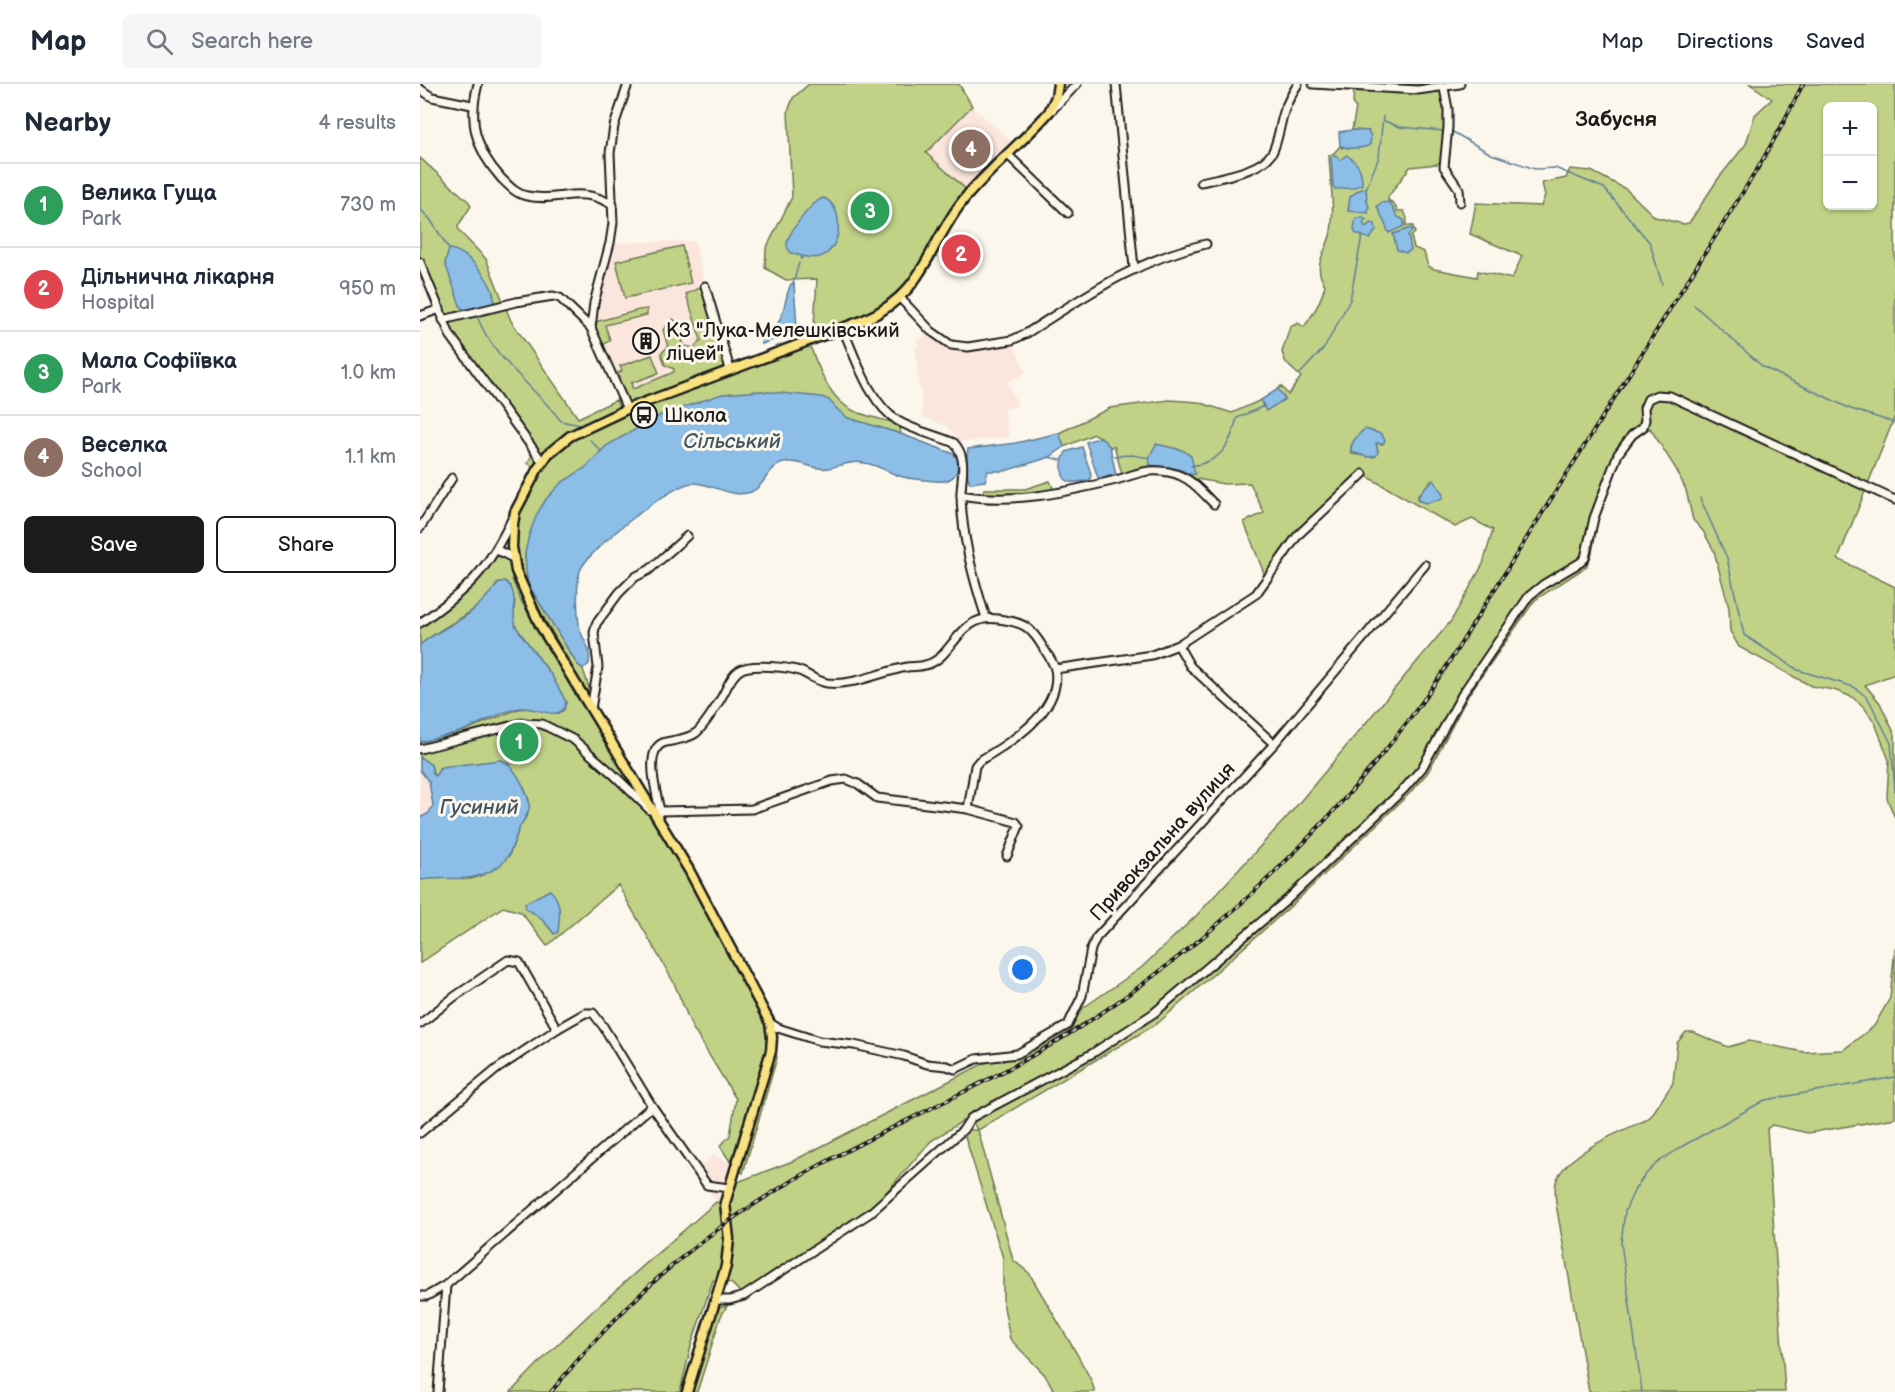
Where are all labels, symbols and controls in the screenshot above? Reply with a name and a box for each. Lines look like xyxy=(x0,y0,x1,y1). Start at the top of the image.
search box xyxy=(122,14,542,68)
text: Map xyxy=(30,25,86,58)
icon: search xyxy=(143,25,176,58)
text: Search here xyxy=(191,28,313,55)
text: Map xyxy=(1601,29,1644,54)
text: Directions xyxy=(1677,29,1773,54)
text: Saved xyxy=(1806,29,1865,54)
map controls xyxy=(1823,102,1877,210)
button: + xyxy=(1823,102,1877,156)
district label: Забусня xyxy=(1575,107,1657,132)
text: Nearby xyxy=(24,108,111,139)
text: 4 results xyxy=(318,111,396,135)
pin: 4 xyxy=(952,126,990,172)
button: − xyxy=(1823,156,1877,210)
text: Велика Гуща xyxy=(81,180,216,207)
pin: 3 xyxy=(850,188,890,234)
text: 1 xyxy=(39,193,48,217)
text: 730 m xyxy=(340,193,396,217)
text: Park xyxy=(81,207,121,231)
pin: 2 xyxy=(942,232,980,276)
text: Дільнична лікарня xyxy=(81,264,275,291)
text: 2 xyxy=(38,277,49,301)
text: 950 m xyxy=(339,277,396,301)
text: Hospital xyxy=(81,291,154,315)
place label: КЗ "Лука-Мелешківський ліцей" xyxy=(666,319,900,366)
building icon: КЗ "Лука-Мелешківський ліцей" xyxy=(631,326,661,356)
text: Мала Софіївка xyxy=(81,348,237,375)
text: 3 xyxy=(38,361,49,385)
text: 1.0 km xyxy=(341,361,396,385)
text: Park xyxy=(81,375,121,399)
bus stop icon: Школа xyxy=(629,400,659,430)
place label: Школа xyxy=(664,404,727,428)
water label: Сільський xyxy=(683,429,781,454)
text: Веселка xyxy=(81,432,167,459)
text: 4 xyxy=(38,445,49,469)
text: 1.1 km xyxy=(345,445,396,469)
text: School xyxy=(81,459,142,483)
button: Save xyxy=(24,516,204,573)
button: Share xyxy=(216,516,396,573)
pin: 1 xyxy=(500,720,538,764)
street label: Привокзальна вулиця xyxy=(1085,757,1240,926)
water label: Гусиний xyxy=(440,795,518,820)
your location xyxy=(1008,955,1037,984)

